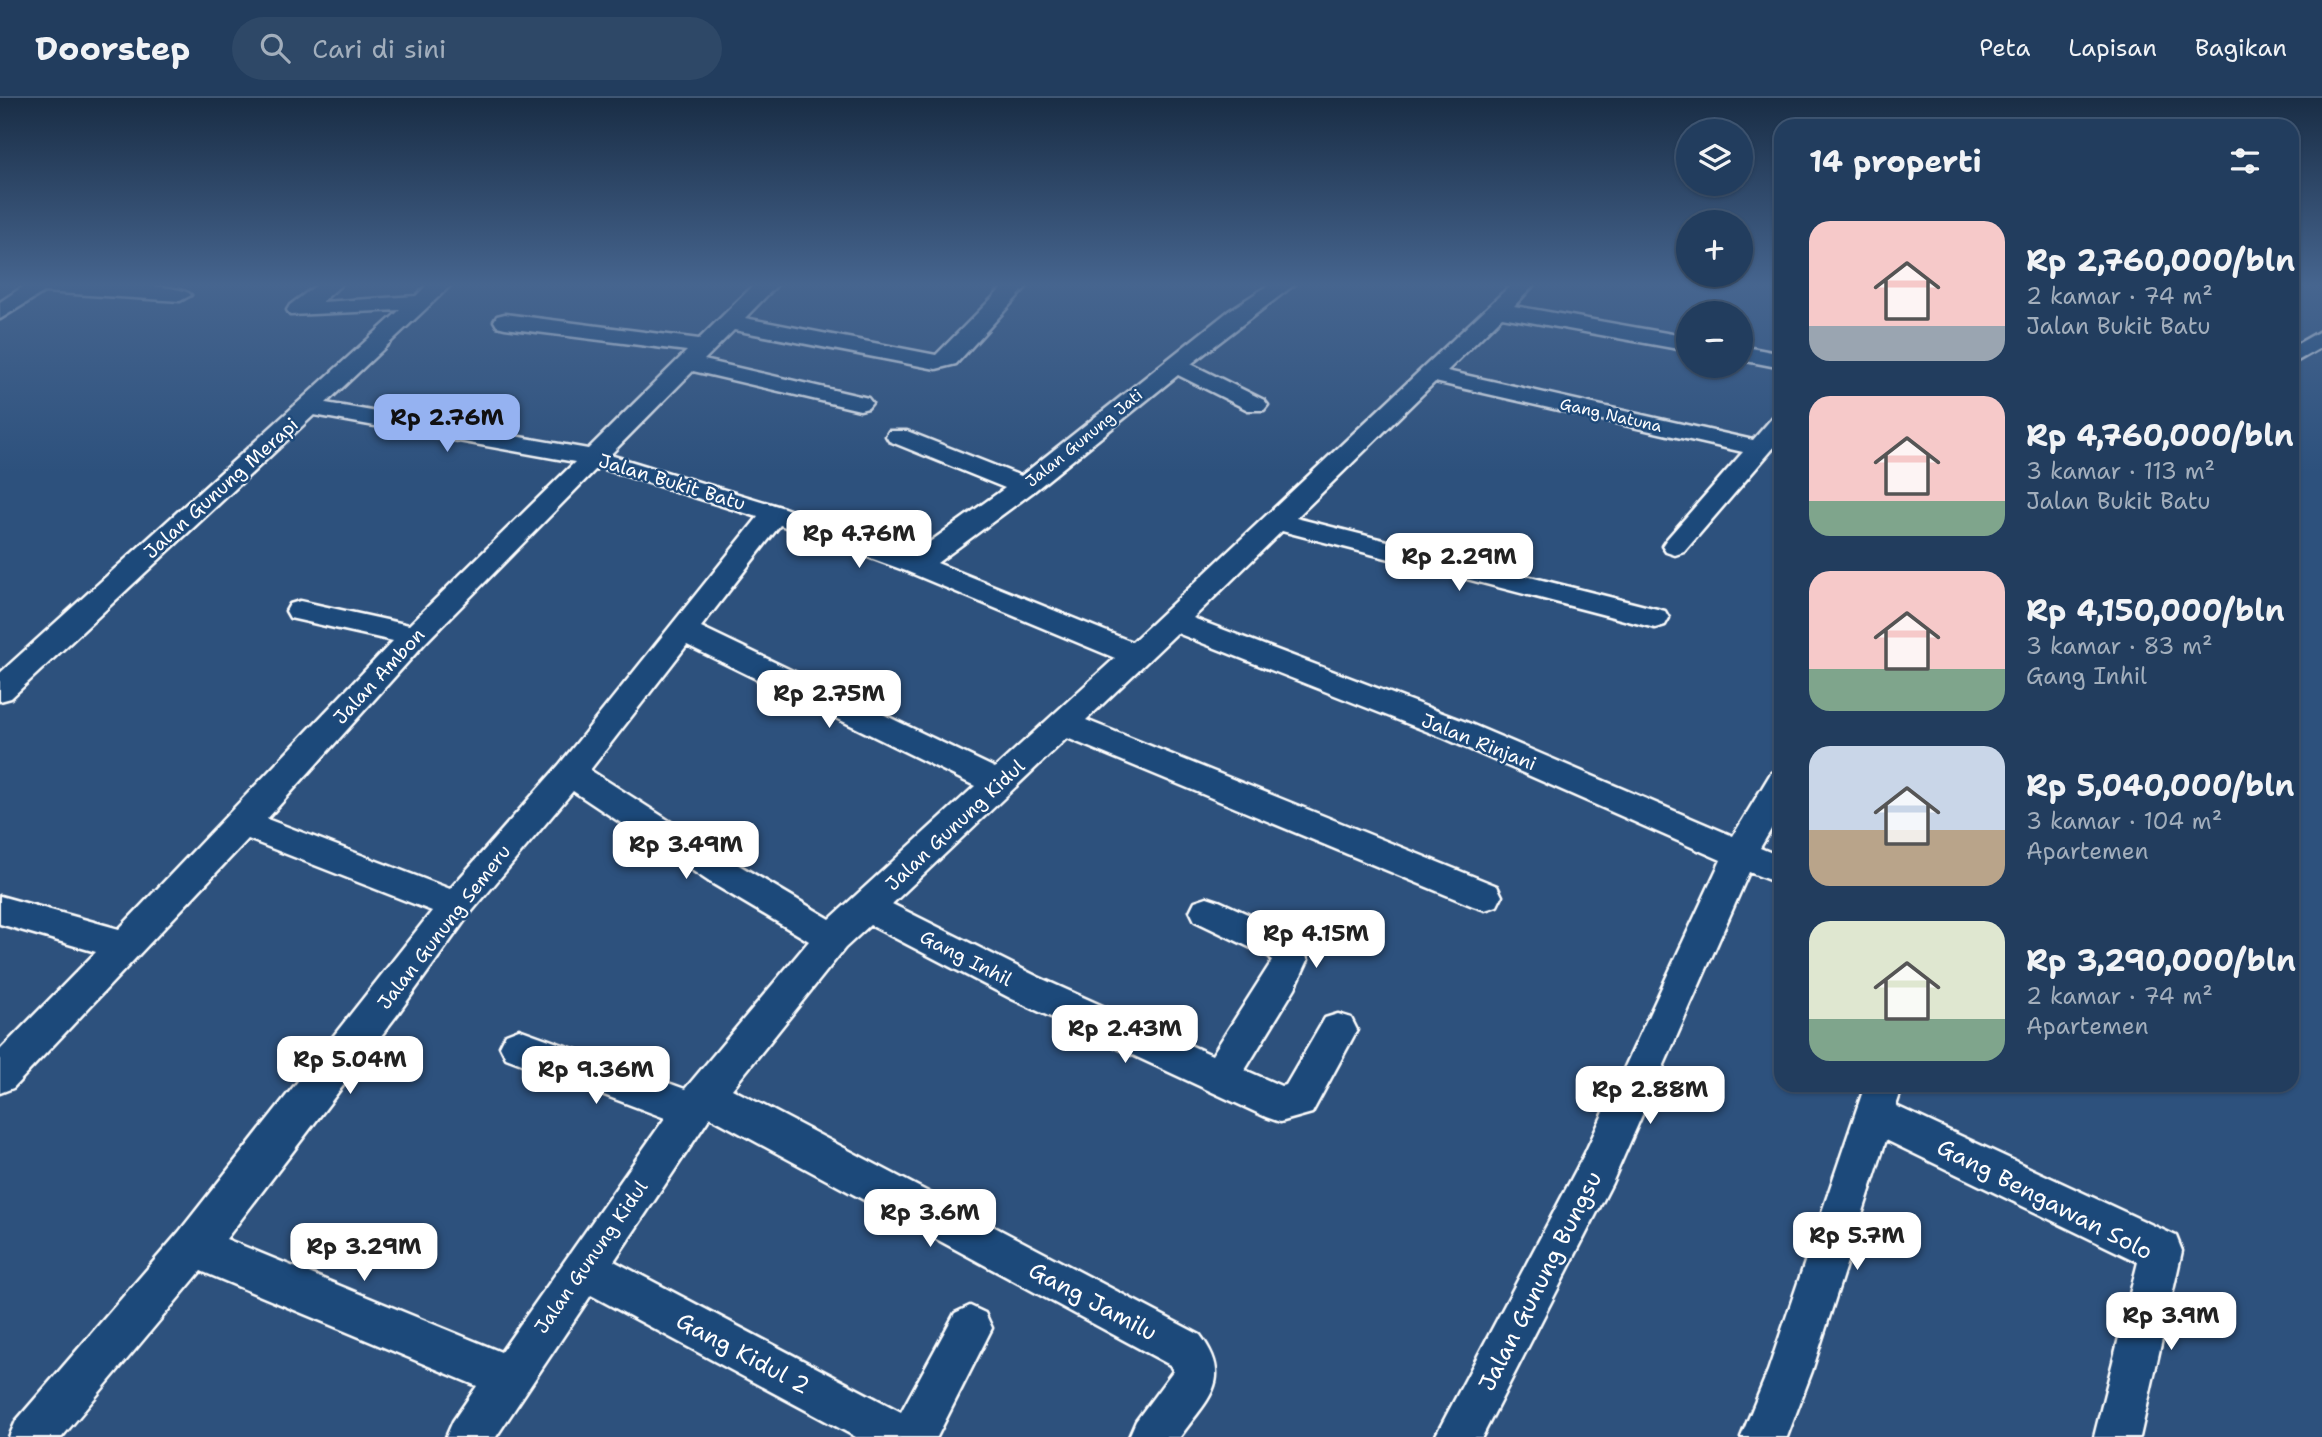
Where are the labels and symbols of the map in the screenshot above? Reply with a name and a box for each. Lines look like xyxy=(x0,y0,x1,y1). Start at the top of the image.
street label: Jalan Gunung Jati xyxy=(1021,384,1147,492)
street label: Gang Natuna xyxy=(1558,393,1664,437)
pin: Rp 2.76M xyxy=(375,394,519,454)
street label: Jalan Gunung Merapi xyxy=(138,412,304,564)
street label: Jalan Bukit Batu xyxy=(595,448,749,516)
pin: Rp 4.76M xyxy=(787,510,931,570)
pin: Rp 2.29M xyxy=(1387,533,1531,593)
street label: Jalan Ambon xyxy=(328,623,430,729)
pin: Rp 2.75M xyxy=(757,670,901,730)
street label: Jalan Rinjani xyxy=(1418,708,1540,776)
street label: Jalan Gunung Kidul xyxy=(880,754,1030,896)
pin: Rp 3.49M xyxy=(614,822,758,881)
street label: Jalan Gunung Semeru xyxy=(372,839,516,1015)
pin: Rp 4.15M xyxy=(1244,910,1388,970)
street label: Gang Inhil xyxy=(916,924,1016,992)
pin: Rp 2.43M xyxy=(1053,1006,1197,1065)
pin: Rp 5.04M xyxy=(278,1037,422,1096)
pin: Rp 9.36M xyxy=(524,1046,668,1106)
pin: Rp 2.88M xyxy=(1578,1066,1722,1126)
street label: Gang Bengawan Solo xyxy=(1932,1132,2158,1266)
street label: Jalan Gunung Bungsu xyxy=(1471,1166,1609,1396)
street label: Jalan Gunung Kidul xyxy=(529,1175,653,1339)
pin: Rp 3.6M xyxy=(865,1190,995,1249)
pin: Rp 5.7M xyxy=(1792,1212,1922,1272)
pin: Rp 3.29M xyxy=(292,1224,436,1283)
street label: Gang Jamilu xyxy=(1024,1255,1162,1347)
pin: Rp 3.9M xyxy=(2106,1292,2236,1352)
street label: Gang Kidul 2 xyxy=(671,1305,815,1401)

